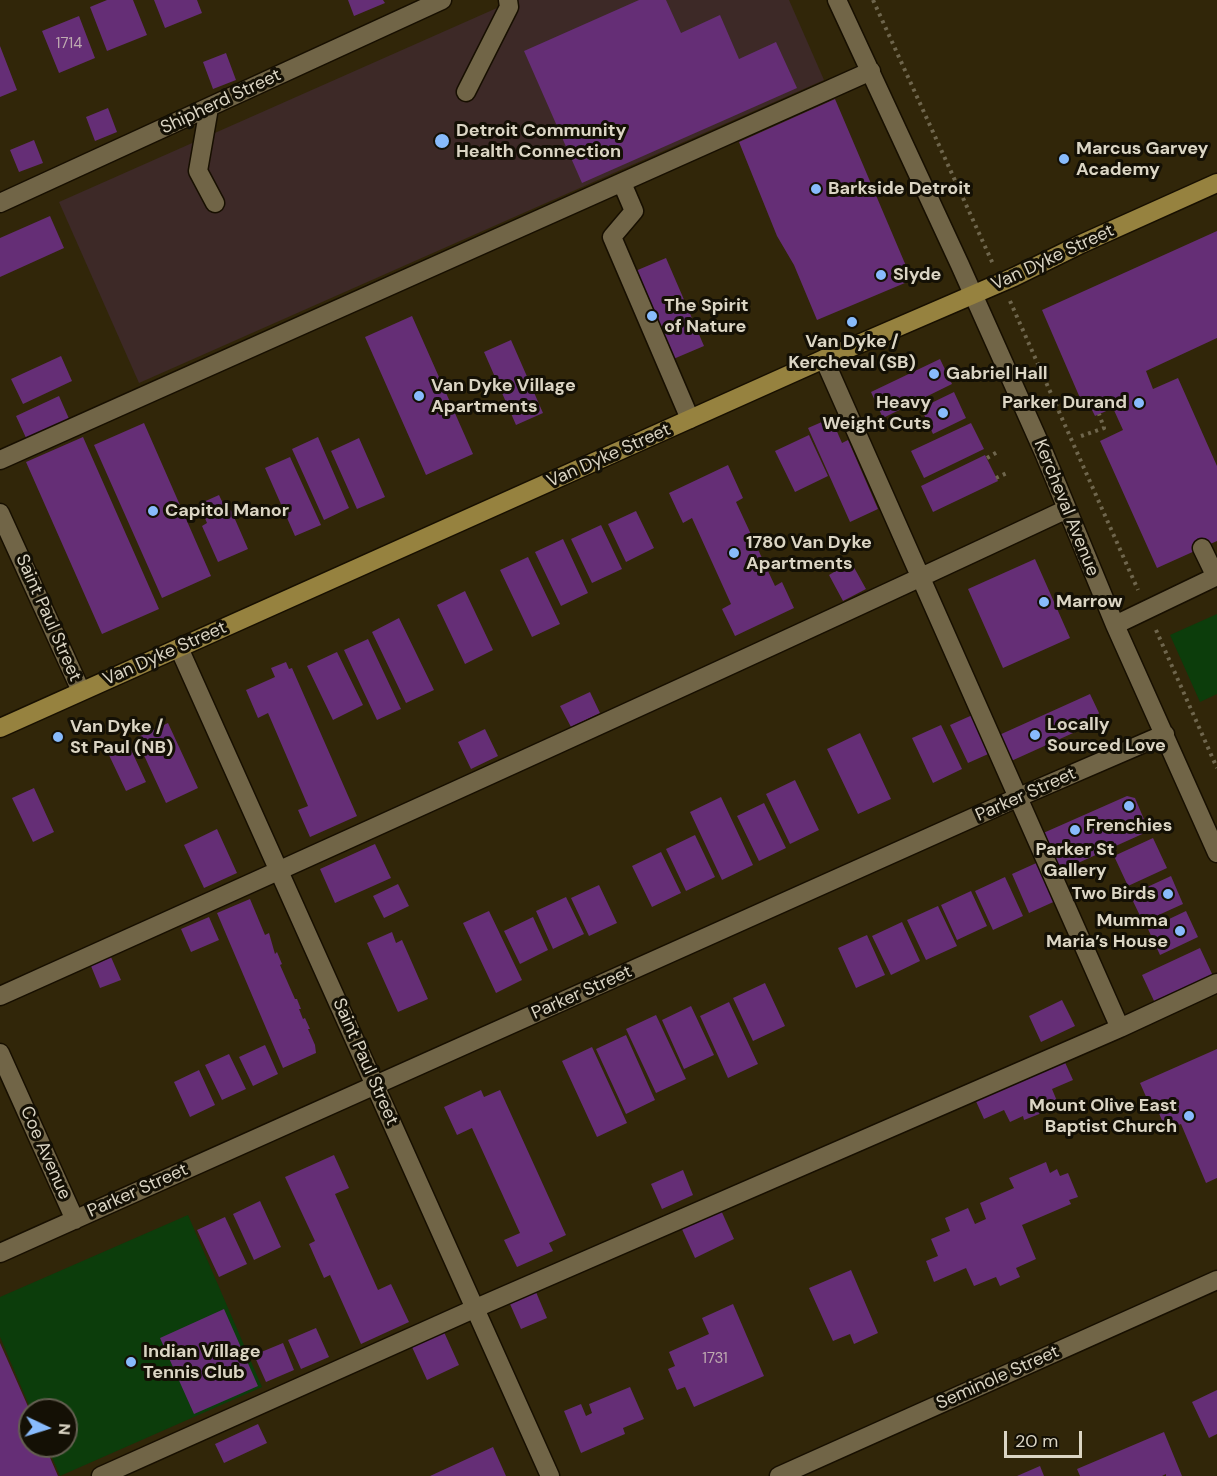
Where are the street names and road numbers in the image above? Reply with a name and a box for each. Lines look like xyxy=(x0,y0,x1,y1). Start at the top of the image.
street label: Shipherd Street xyxy=(157,65,285,139)
street label: Van Dyke Street xyxy=(988,220,1118,296)
street label: Van Dyke Street xyxy=(544,419,674,493)
street label: Kercheval Avenue xyxy=(1029,436,1103,580)
street label: Saint Paul Street xyxy=(10,551,86,685)
street label: Van Dyke Street xyxy=(100,617,230,691)
street label: Parker Street xyxy=(972,763,1080,827)
street label: Parker Street xyxy=(528,961,636,1025)
street label: Saint Paul Street xyxy=(327,995,403,1129)
street label: Coe Avenue xyxy=(15,1103,75,1203)
street label: Parker Street xyxy=(84,1159,192,1223)
street label: Seminole Street xyxy=(933,1341,1063,1415)

